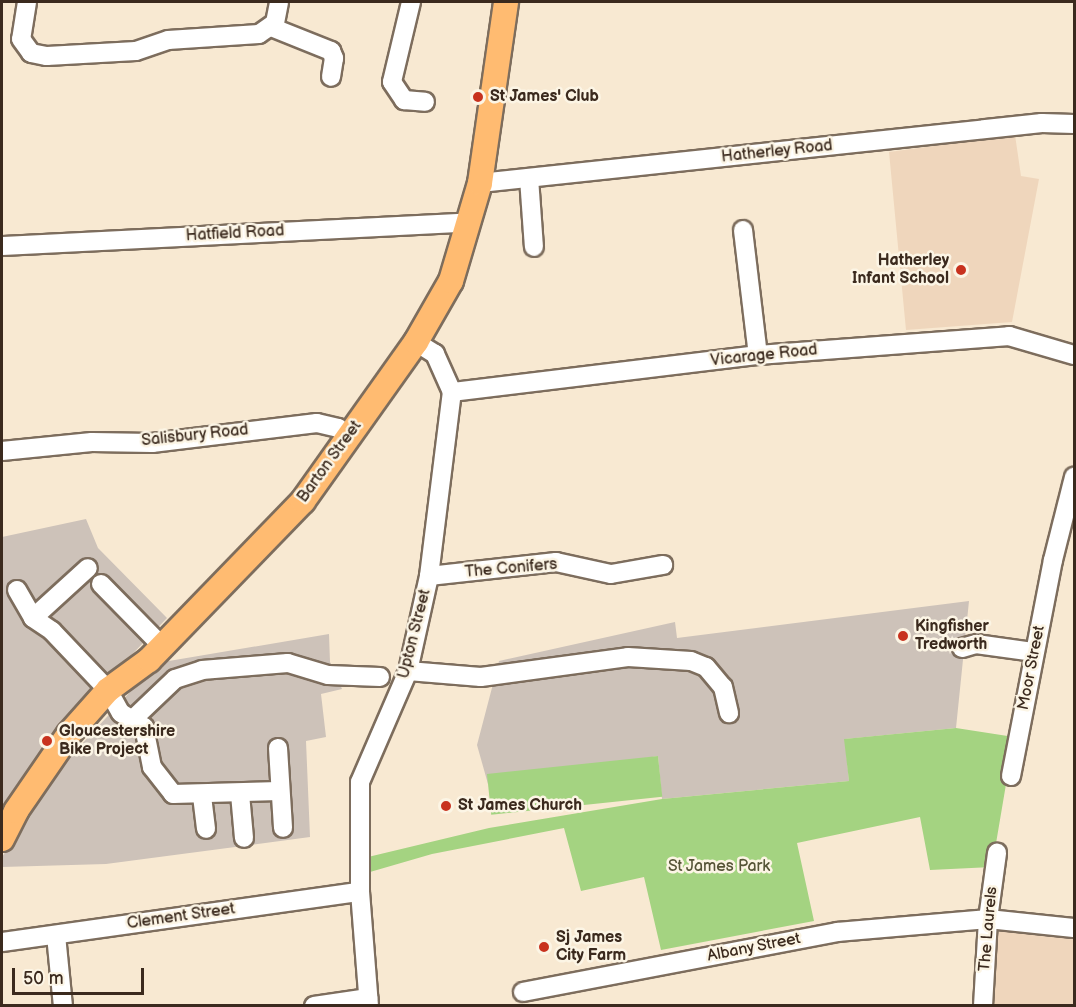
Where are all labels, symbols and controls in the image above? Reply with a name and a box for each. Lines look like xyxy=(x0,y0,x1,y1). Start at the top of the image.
place label: St James' Club xyxy=(490,87,599,107)
marker: St James' Club xyxy=(471,90,485,104)
street label: Hatherley Road xyxy=(720,137,834,167)
street label: Hatfield Road xyxy=(185,222,285,246)
place label: Hatherley Infant School xyxy=(852,251,949,289)
marker: Hatherley Infant School xyxy=(954,263,968,277)
street label: Vicarage Road xyxy=(710,341,818,371)
street label: Barton Street xyxy=(294,417,366,507)
street label: Salisbury Road xyxy=(140,421,250,451)
street label: The Conifers xyxy=(464,555,558,583)
street label: Upton Street xyxy=(395,587,435,681)
place label: Kingfisher Tredworth xyxy=(915,617,989,655)
street label: Moor Street xyxy=(1014,624,1050,712)
marker: Kingfisher Tredworth xyxy=(896,629,910,643)
place label: Gloucestershire Bike Project xyxy=(59,722,175,760)
marker: Gloucestershire Bike Project xyxy=(40,734,54,748)
place label: St James Church xyxy=(458,796,582,816)
marker: St James Church xyxy=(439,799,453,813)
park label: St James Park xyxy=(667,857,771,877)
street label: The Laurels xyxy=(976,886,1002,972)
street label: Clement Street xyxy=(126,900,236,934)
place label: Sj James City Farm xyxy=(556,928,627,966)
street label: Albany Street xyxy=(705,929,803,967)
marker: Sj James City Farm xyxy=(537,940,551,954)
scale bar xyxy=(15,956,147,994)
text: 50 m xyxy=(23,968,64,989)

